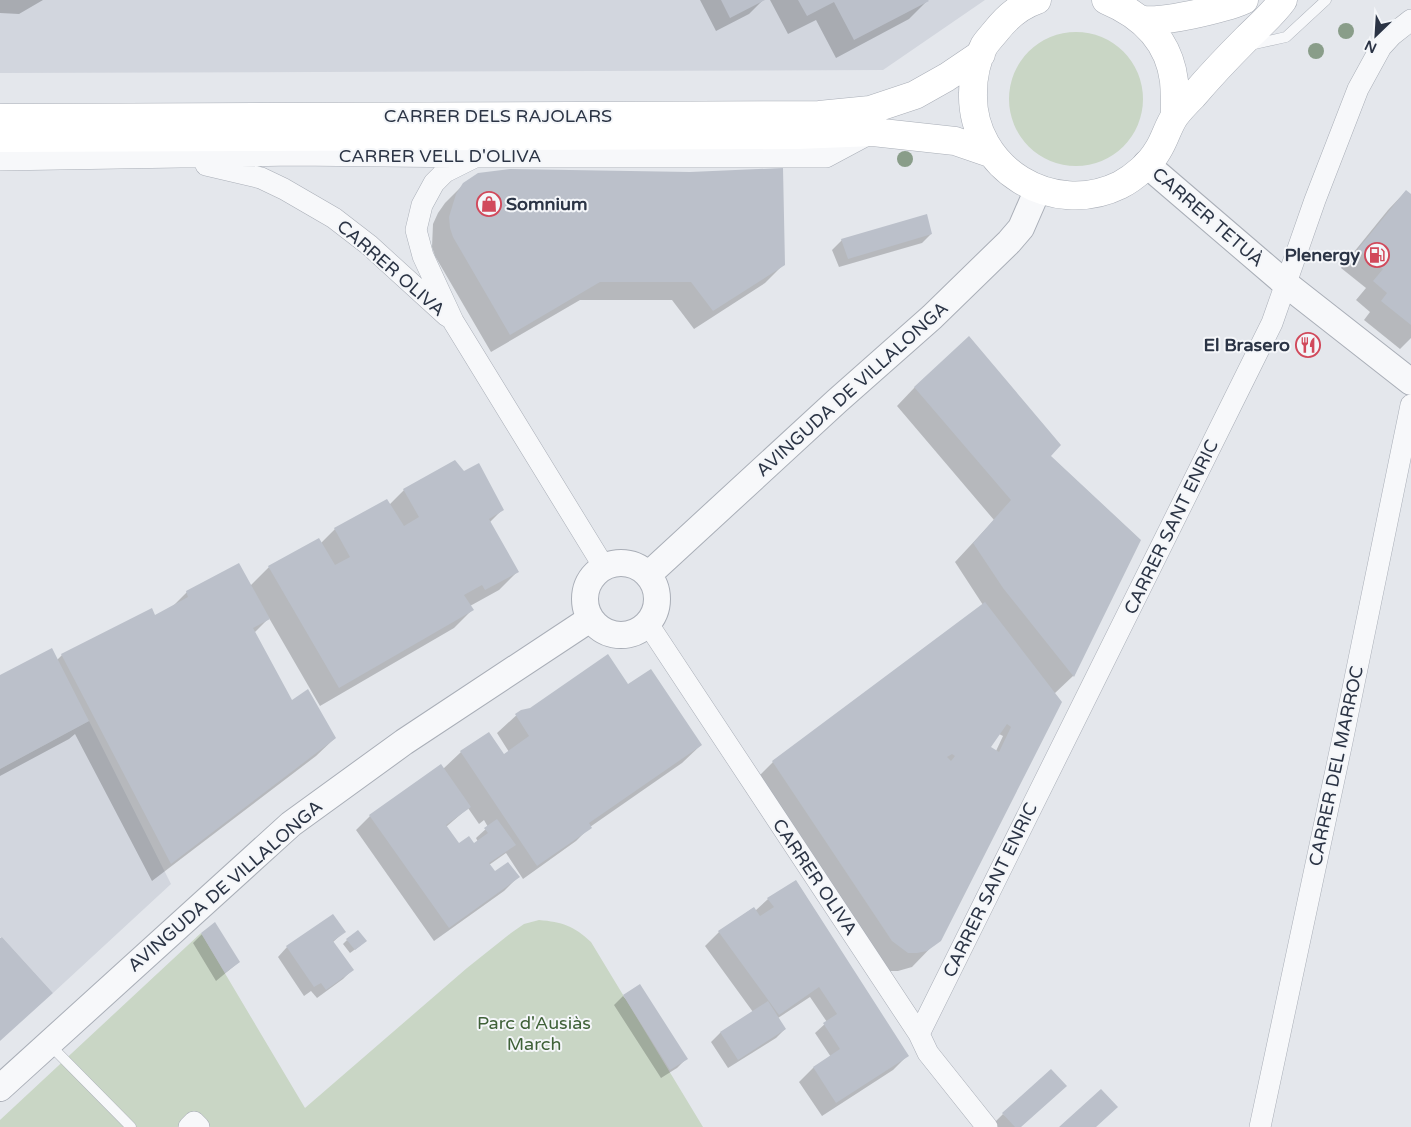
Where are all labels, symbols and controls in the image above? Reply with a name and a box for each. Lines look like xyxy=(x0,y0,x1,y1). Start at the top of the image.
north arrow xyxy=(1351,10,1401,60)
text: N xyxy=(1362,36,1379,56)
street label: CARRER DELS RAJOLARS xyxy=(384,105,612,127)
street label: CARRER VELL D'OLIVA xyxy=(339,145,541,167)
street label: CARRER TETUÀ xyxy=(1148,163,1268,271)
shop icon: Somnium xyxy=(476,191,502,217)
place label: Somnium xyxy=(506,193,588,215)
street label: CARRER OLIVA xyxy=(333,215,449,321)
fuel station icon: Plenergy xyxy=(1364,242,1390,268)
place label: Plenergy xyxy=(1285,244,1360,266)
street label: AVINGUDA DE VILLALONGA xyxy=(751,297,953,481)
restaurant icon: El Brasero xyxy=(1295,332,1321,358)
place label: El Brasero xyxy=(1204,334,1290,356)
street label: CARRER SANT ENRIC xyxy=(1119,436,1223,618)
street label: CARRER DEL MARROC xyxy=(1304,664,1368,868)
street label: AVINGUDA DE VILLALONGA xyxy=(123,795,327,977)
street label: CARRER SANT ENRIC xyxy=(938,799,1042,981)
street label: CARRER OLIVA xyxy=(768,815,862,939)
park label: Parc d'Ausiàs March xyxy=(477,1012,591,1055)

